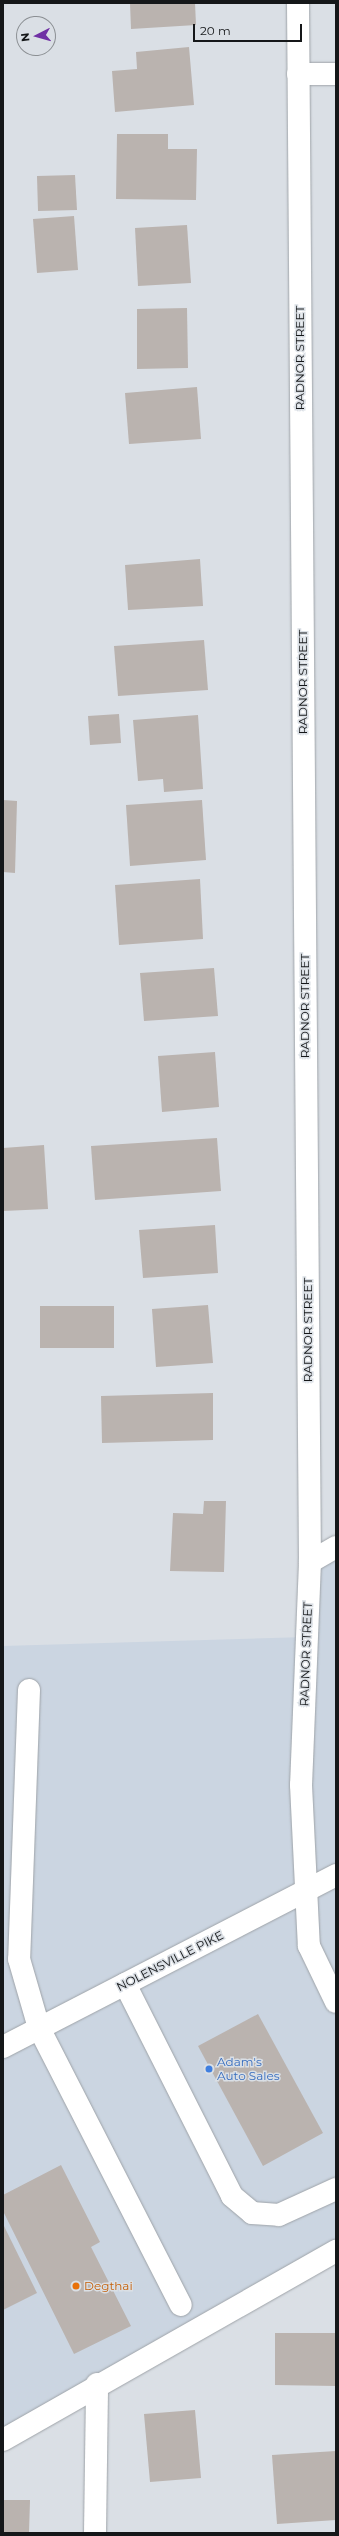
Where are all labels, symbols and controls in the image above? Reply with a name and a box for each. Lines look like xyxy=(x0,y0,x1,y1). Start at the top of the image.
north arrow xyxy=(16,16,56,56)
scale bar xyxy=(195,16,304,42)
text: 20 m xyxy=(200,23,231,38)
text: N xyxy=(18,32,32,42)
street label: RADNOR STREET xyxy=(293,306,307,410)
street label: RADNOR STREET xyxy=(296,630,310,734)
street label: RADNOR STREET xyxy=(298,954,312,1058)
street label: RADNOR STREET xyxy=(301,1278,315,1382)
street label: RADNOR STREET xyxy=(297,1601,315,1707)
street label: NOLENSVILLE PIKE xyxy=(114,1928,226,1994)
place label: Adam's Auto Sales xyxy=(217,2055,280,2083)
marker: Adam's Auto Sales xyxy=(204,2064,214,2074)
place label: Degthai xyxy=(84,2279,133,2293)
marker: Degthai xyxy=(71,2281,81,2291)

